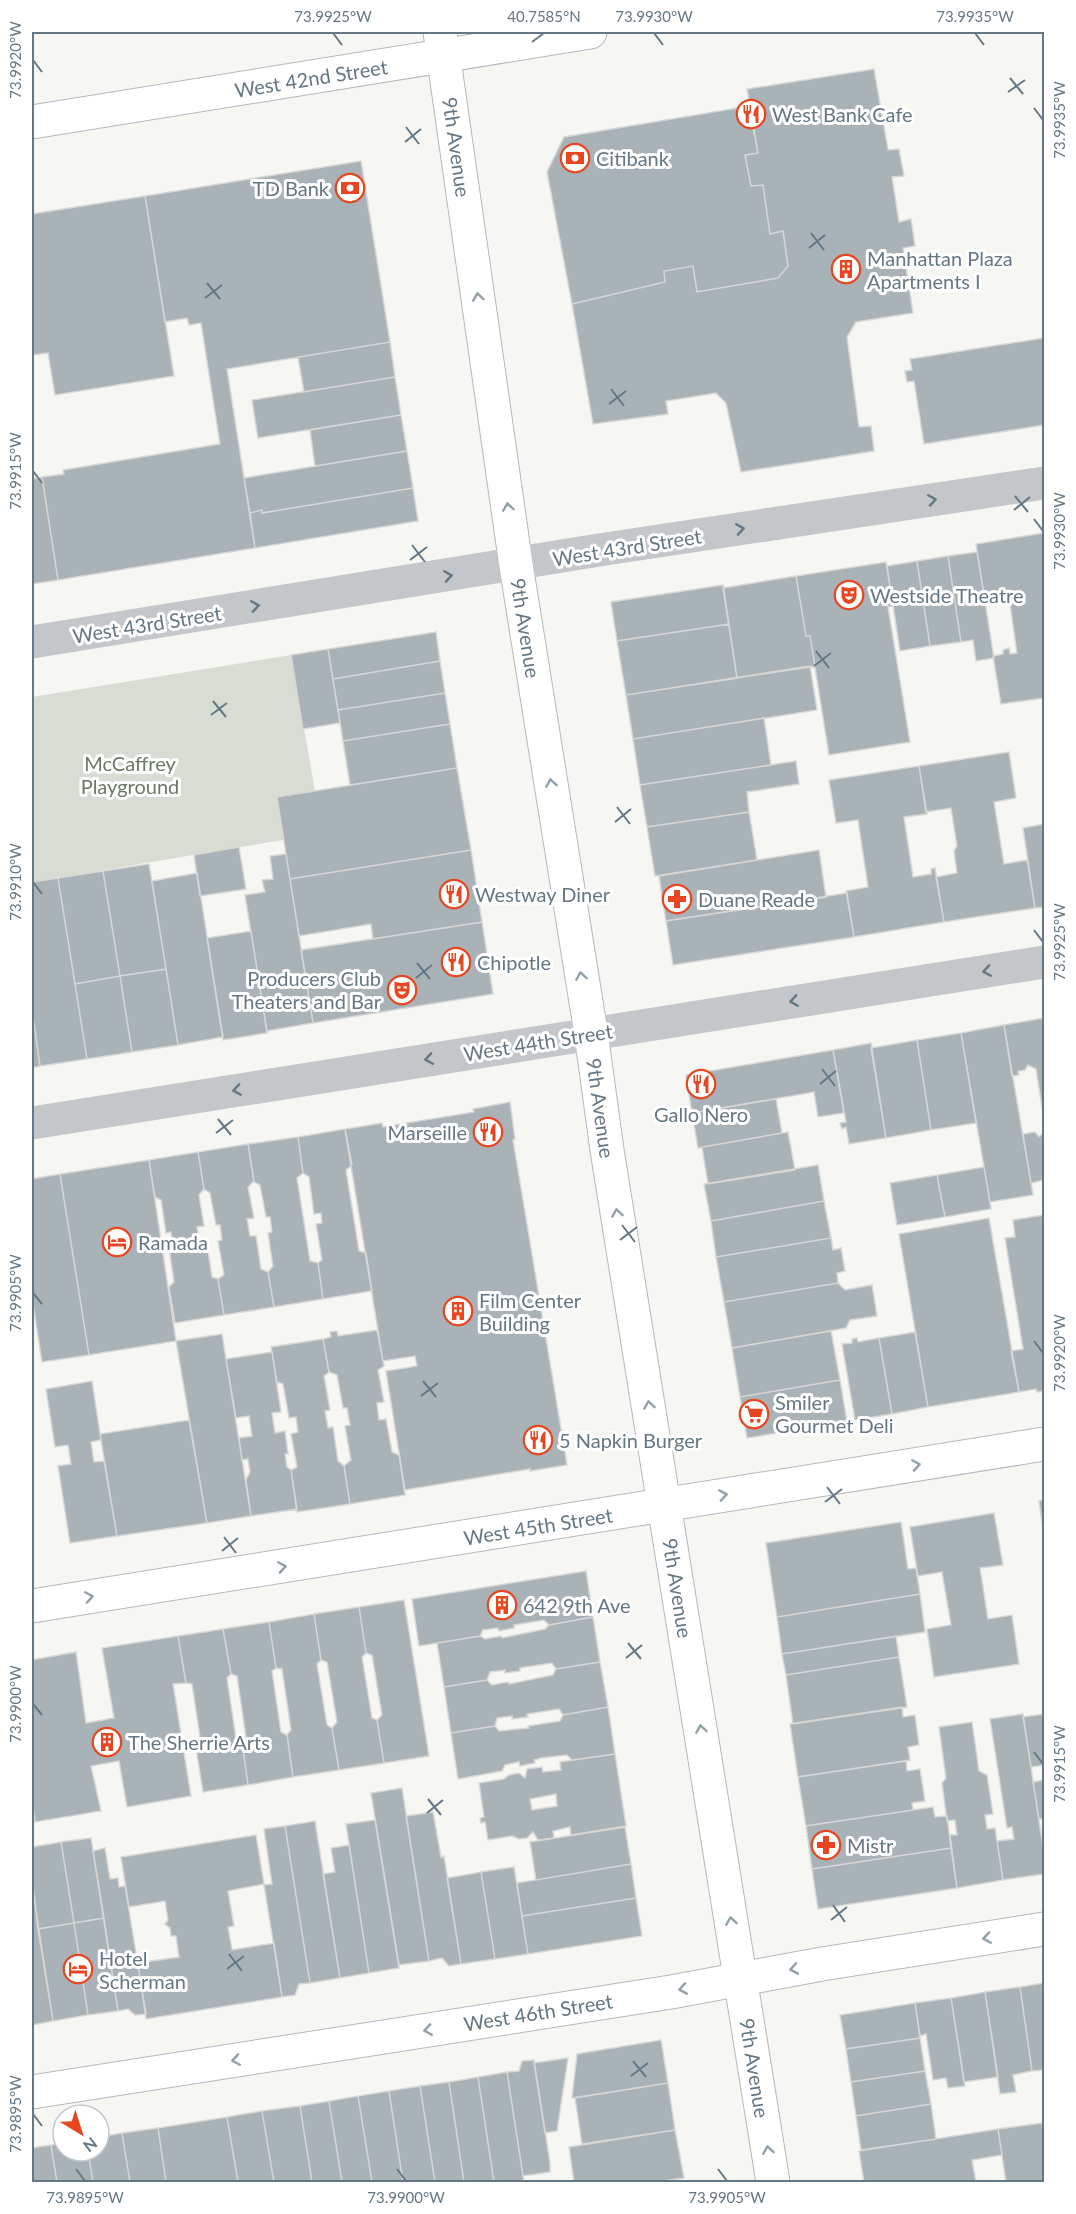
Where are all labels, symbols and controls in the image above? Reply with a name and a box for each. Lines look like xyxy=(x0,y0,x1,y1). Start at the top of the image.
text: 73.9925°W xyxy=(294,7,372,25)
text: 40.7585°N xyxy=(507,7,581,25)
text: 73.9930°W xyxy=(615,7,693,25)
text: 73.9935°W xyxy=(936,7,1014,25)
text: 73.9920°W xyxy=(6,21,24,99)
street label: West 42nd Street xyxy=(233,54,389,102)
text: 73.9935°W xyxy=(1050,81,1068,159)
street label: 9th Avenue xyxy=(438,96,476,198)
restaurant icon: West Bank Cafe xyxy=(735,98,767,130)
place label: West Bank Cafe xyxy=(772,102,913,126)
bank icon: Citibank xyxy=(559,142,591,174)
place label: Citibank xyxy=(596,146,670,170)
bank icon: TD Bank xyxy=(334,172,366,204)
place label: TD Bank xyxy=(253,176,330,200)
place label: Manhattan Plaza Apartments I xyxy=(867,246,1013,293)
building icon: Manhattan Plaza Apartments I xyxy=(830,253,862,285)
one-way arrow xyxy=(472,292,484,301)
text: 73.9915°W xyxy=(6,432,24,510)
text: 73.9930°W xyxy=(1050,492,1068,570)
one-way arrow xyxy=(928,494,937,506)
one-way arrow xyxy=(502,502,514,511)
street label: West 43rd Street xyxy=(551,523,703,571)
one-way arrow xyxy=(734,523,744,536)
one-way arrow xyxy=(442,570,452,583)
street label: 9th Avenue xyxy=(506,576,546,680)
theatre icon: Westside Theatre xyxy=(833,579,865,611)
place label: Westside Theatre xyxy=(870,583,1023,607)
street label: West 43rd Street xyxy=(71,600,223,648)
one-way arrow xyxy=(251,601,260,613)
park label: McCaffrey Playground xyxy=(81,751,179,798)
one-way arrow xyxy=(545,778,558,788)
text: 73.9910°W xyxy=(6,843,24,921)
restaurant icon: Westway Diner xyxy=(438,878,470,910)
place label: Westway Diner xyxy=(475,882,611,906)
pharmacy icon: Duane Reade xyxy=(661,883,693,915)
place label: Duane Reade xyxy=(698,887,815,911)
text: 73.9925°W xyxy=(1050,903,1068,981)
restaurant icon: Chipotle xyxy=(440,946,472,978)
place label: Chipotle xyxy=(477,950,551,974)
one-way arrow xyxy=(982,964,991,976)
place label: Producers Club Theaters and Bar xyxy=(232,966,382,1013)
one-way arrow xyxy=(576,971,588,980)
theatre icon: Producers Club Theaters and Bar xyxy=(386,974,418,1006)
one-way arrow xyxy=(789,995,799,1007)
street label: West 44th Street xyxy=(462,1018,614,1066)
one-way arrow xyxy=(425,1053,434,1065)
street label: 9th Avenue xyxy=(582,1057,620,1159)
restaurant icon: Gallo Nero xyxy=(685,1068,717,1100)
one-way arrow xyxy=(232,1083,242,1096)
place label: Gallo Nero xyxy=(654,1102,748,1126)
restaurant icon: Marseille xyxy=(472,1116,504,1148)
place label: Marseille xyxy=(388,1120,467,1144)
one-way arrow xyxy=(612,1208,624,1218)
hotel icon: Ramada xyxy=(101,1226,133,1258)
place label: Ramada xyxy=(138,1230,208,1254)
text: 73.9905°W xyxy=(6,1254,24,1332)
place label: Film Center Building xyxy=(479,1288,582,1335)
building icon: Film Center Building xyxy=(442,1295,474,1327)
text: 73.9920°W xyxy=(1050,1314,1068,1392)
place label: Smiler Gourmet Deli xyxy=(775,1390,894,1437)
supermarket icon: Smiler Gourmet Deli xyxy=(738,1398,770,1430)
one-way arrow xyxy=(643,1401,656,1411)
restaurant icon: 5 Napkin Burger xyxy=(522,1424,554,1456)
place label: 5 Napkin Burger xyxy=(559,1428,703,1452)
one-way arrow xyxy=(911,1459,920,1471)
one-way arrow xyxy=(718,1490,728,1502)
street label: West 45th Street xyxy=(462,1502,614,1550)
street label: 9th Avenue xyxy=(658,1536,698,1640)
one-way arrow xyxy=(277,1561,287,1573)
building icon: 642 9th Ave xyxy=(486,1589,518,1621)
one-way arrow xyxy=(84,1591,94,1604)
place label: 642 9th Ave xyxy=(523,1593,631,1617)
text: 73.9900°W xyxy=(6,1665,24,1743)
one-way arrow xyxy=(695,1724,707,1733)
text: 73.9915°W xyxy=(1050,1725,1068,1803)
building icon: The Sherrie Arts xyxy=(91,1726,123,1758)
place label: The Sherrie Arts xyxy=(128,1730,270,1754)
pharmacy icon: Mistr xyxy=(810,1829,842,1861)
place label: Mistr xyxy=(847,1833,894,1857)
one-way arrow xyxy=(726,1917,738,1926)
one-way arrow xyxy=(982,1932,991,1944)
place label: Hotel Scherman xyxy=(99,1946,186,1993)
hotel icon: Hotel Scherman xyxy=(62,1953,94,1985)
one-way arrow xyxy=(790,1962,800,1975)
one-way arrow xyxy=(679,1983,688,1995)
street label: West 46th Street xyxy=(462,1988,614,2036)
street label: 9th Avenue xyxy=(735,2016,775,2120)
one-way arrow xyxy=(424,2023,433,2035)
one-way arrow xyxy=(231,2053,240,2065)
text: 73.9895°W xyxy=(6,2075,24,2153)
north arrow xyxy=(51,2103,111,2163)
text: N xyxy=(80,2134,101,2156)
one-way arrow xyxy=(763,2146,775,2155)
text: 73.9895°W xyxy=(46,2188,124,2206)
text: 73.9900°W xyxy=(367,2188,445,2206)
text: 73.9905°W xyxy=(688,2188,766,2206)

